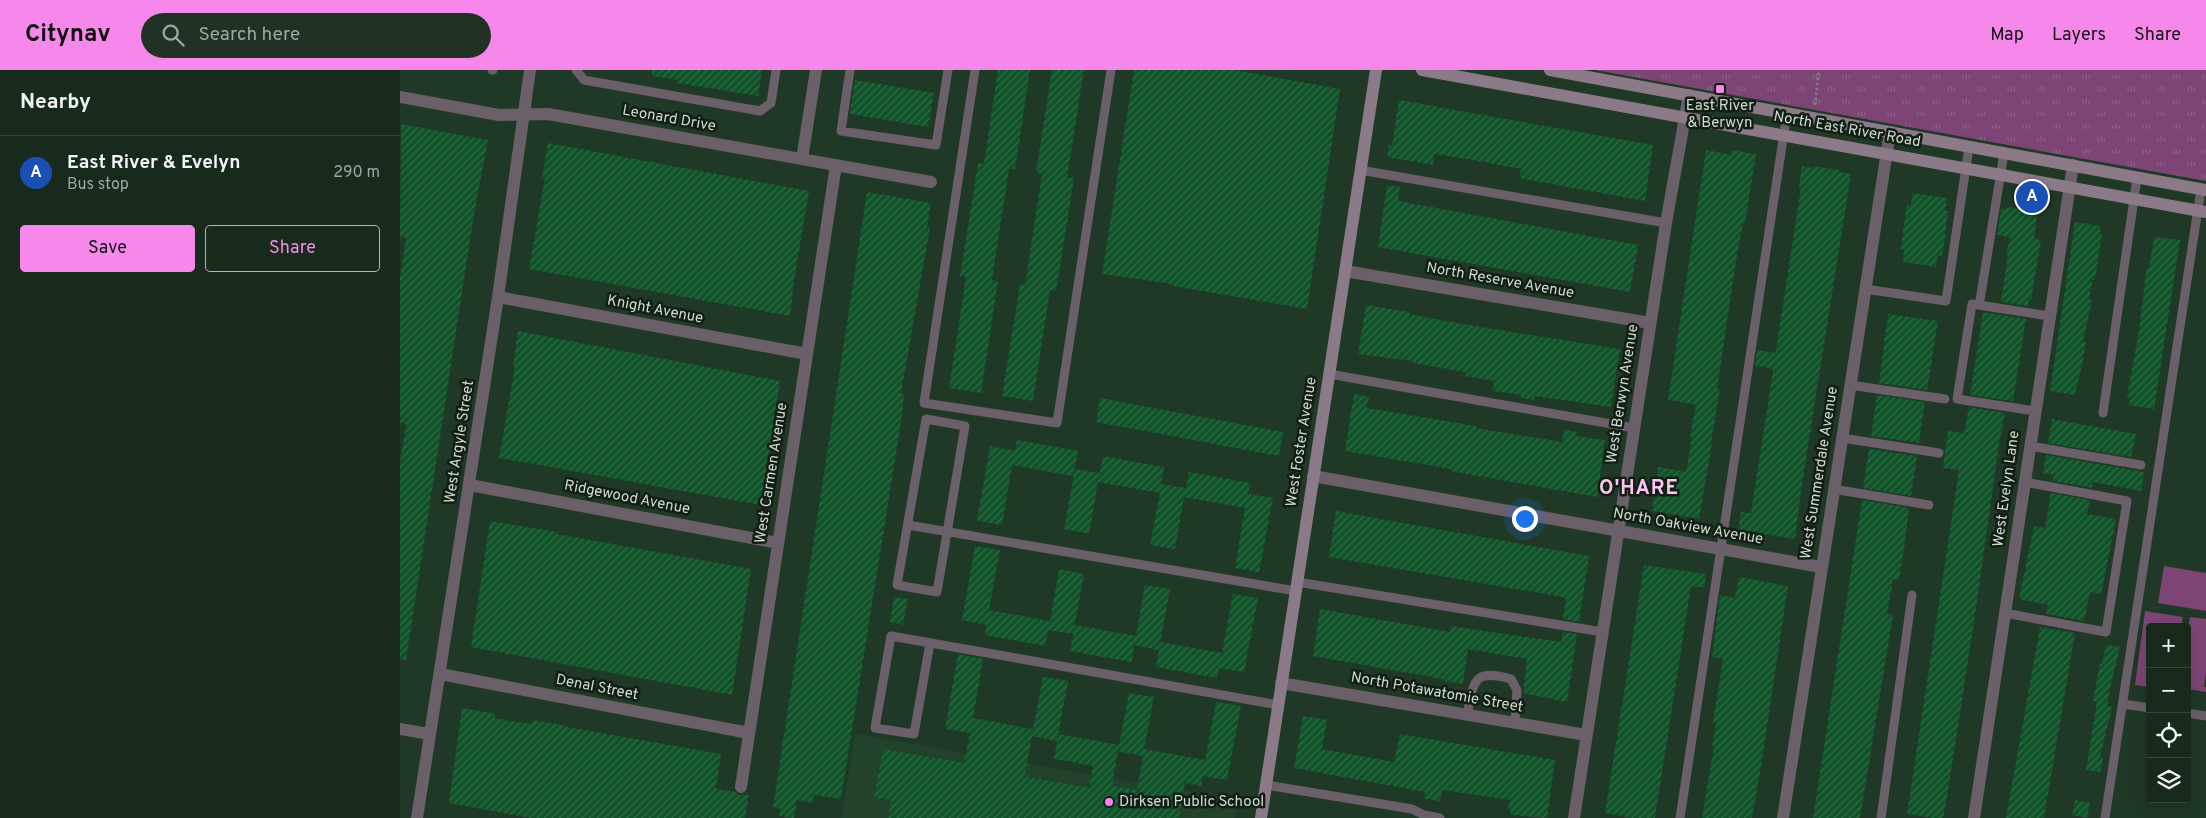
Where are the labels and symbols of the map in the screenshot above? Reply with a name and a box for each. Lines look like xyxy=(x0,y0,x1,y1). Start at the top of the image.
marker: East River & Berwyn xyxy=(1714,83,1726,95)
place label: East River & Berwyn xyxy=(1686,97,1754,133)
street label: Leonard Drive xyxy=(621,101,717,137)
street label: North East River Road xyxy=(1772,108,1922,152)
pin: A xyxy=(2016,178,2048,216)
street label: North Reserve Avenue xyxy=(1425,259,1575,303)
street label: Knight Avenue xyxy=(605,291,705,329)
street label: West Berwyn Avenue xyxy=(1603,323,1643,465)
street label: West Foster Avenue xyxy=(1282,376,1322,508)
street label: West Argyle Street xyxy=(441,379,479,505)
street label: West Summerdale Avenue xyxy=(1797,385,1843,561)
street label: West Carmen Avenue xyxy=(751,401,793,545)
street label: West Evelyn Lane xyxy=(1989,430,2025,548)
street label: Ridgewood Avenue xyxy=(562,476,692,520)
district label: O'HARE xyxy=(1599,476,1679,502)
street label: North Oakview Avenue xyxy=(1612,504,1764,550)
your location xyxy=(1512,506,1538,532)
street label: North Potawatomie Street xyxy=(1349,668,1525,718)
street label: Denal Street xyxy=(554,671,640,705)
place label: Dirksen Public School xyxy=(1119,793,1264,812)
marker: Dirksen Public School xyxy=(1103,796,1115,808)

